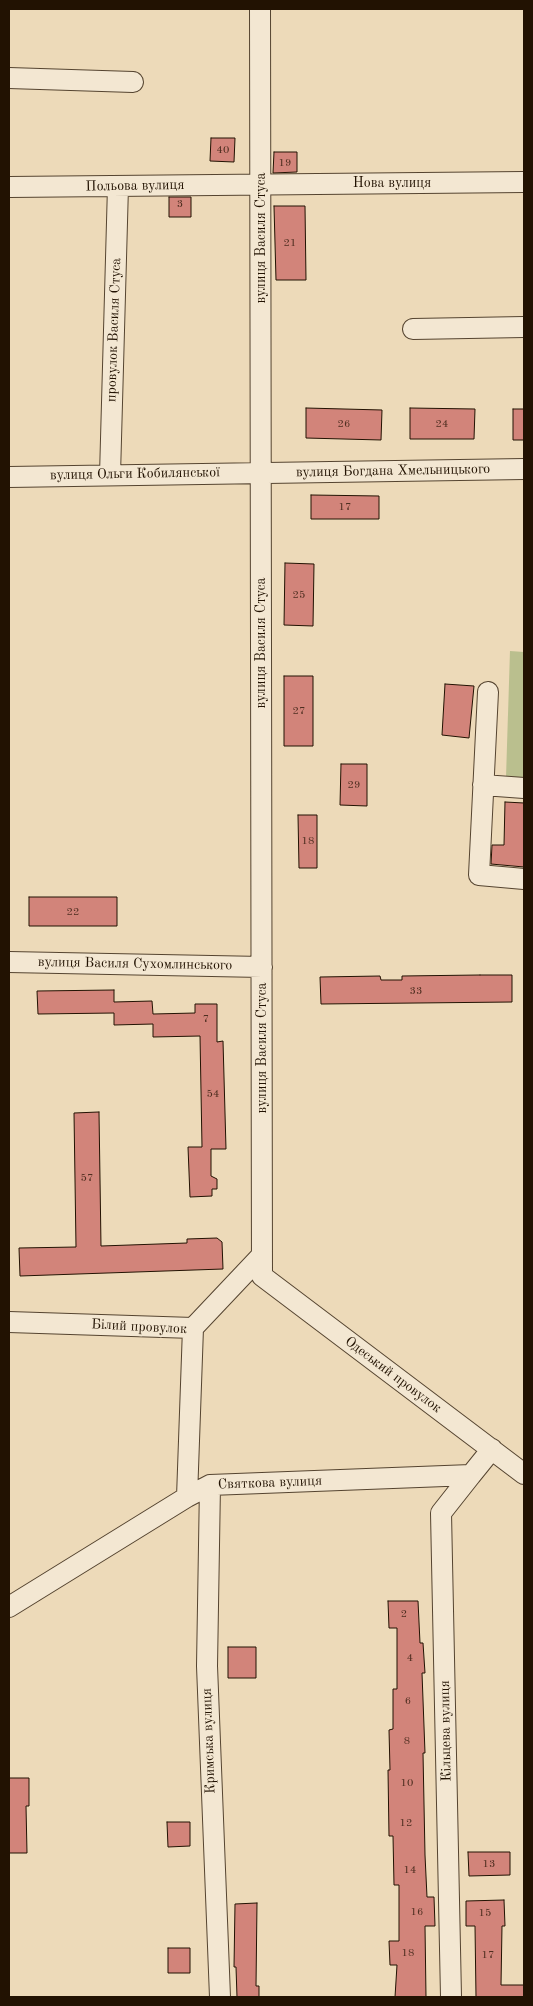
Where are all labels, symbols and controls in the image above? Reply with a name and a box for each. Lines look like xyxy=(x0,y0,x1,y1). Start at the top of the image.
house number: 40 xyxy=(217,143,229,157)
house number: 19 xyxy=(279,156,291,170)
street label: вулиця Василя Стуса xyxy=(253,172,269,304)
street label: Нова вулиця xyxy=(353,175,431,191)
street label: Польова вулиця xyxy=(85,177,185,195)
house number: 3 xyxy=(177,197,183,211)
house number: 21 xyxy=(284,236,296,250)
street label: провулок Василя Стуса xyxy=(103,258,125,402)
house number: 26 xyxy=(338,417,350,431)
house number: 24 xyxy=(436,417,448,431)
street label: вулиця Богдана Хмельницького xyxy=(296,461,490,481)
street label: вулиця Ольги Кобилянської xyxy=(50,464,220,484)
house number: 17 xyxy=(339,500,351,514)
street label: вулиця Василя Стуса xyxy=(253,577,269,709)
house number: 25 xyxy=(293,588,305,602)
house number: 27 xyxy=(293,704,305,718)
house number: 29 xyxy=(348,778,360,792)
house number: 18 xyxy=(302,834,314,848)
house number: 22 xyxy=(67,905,79,919)
street label: вулиця Василя Сухомлинського xyxy=(38,954,232,974)
street label: вулиця Василя Стуса xyxy=(254,982,270,1114)
house number: 33 xyxy=(410,984,422,998)
house number: 7 xyxy=(203,1012,209,1026)
house number: 54 xyxy=(207,1087,219,1101)
house number: 57 xyxy=(81,1171,93,1185)
street label: Білий провулок xyxy=(91,1316,187,1338)
street label: Одеський провулок xyxy=(341,1333,445,1417)
street label: Святкова вулиця xyxy=(218,1473,322,1493)
house number: 2 xyxy=(401,1607,407,1621)
house number: 4 xyxy=(407,1651,413,1665)
street label: Кільцева вулиця xyxy=(437,1680,455,1782)
street label: Кримська вулиця xyxy=(199,1688,219,1794)
house number: 6 xyxy=(405,1694,411,1708)
house number: 8 xyxy=(404,1734,410,1748)
house number: 10 xyxy=(401,1776,413,1790)
house number: 12 xyxy=(400,1816,412,1830)
house number: 13 xyxy=(483,1857,495,1871)
house number: 14 xyxy=(404,1863,416,1877)
house number: 16 xyxy=(411,1905,423,1919)
house number: 15 xyxy=(479,1906,491,1920)
house number: 18 xyxy=(402,1946,414,1960)
house number: 17 xyxy=(482,1948,494,1962)

